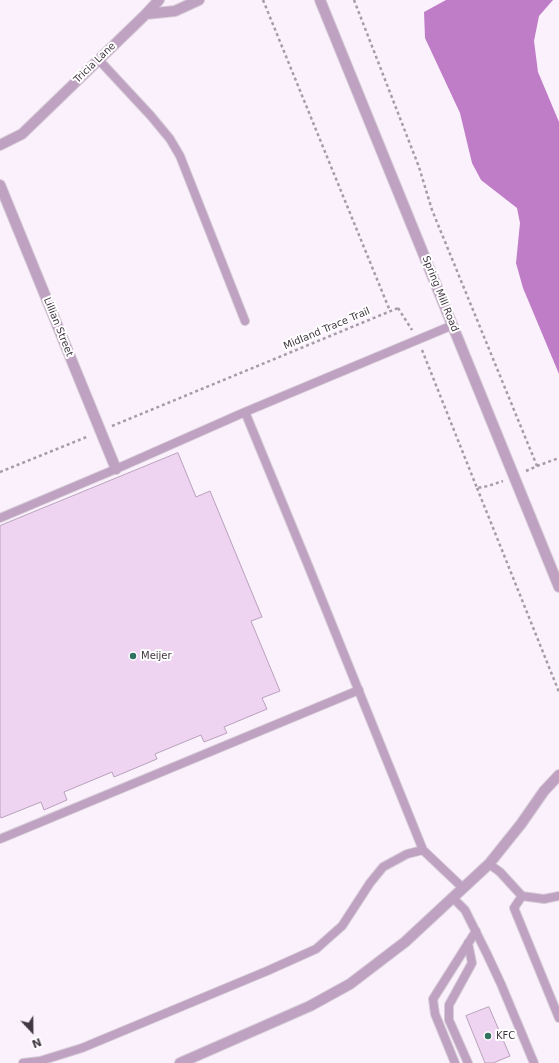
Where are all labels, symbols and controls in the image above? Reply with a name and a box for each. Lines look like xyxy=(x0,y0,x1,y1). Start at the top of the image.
street label: Tricia Lane xyxy=(72,40,118,86)
street label: Spring Mill Road xyxy=(419,254,461,334)
street label: Lillian Street xyxy=(41,296,75,358)
street label: Midland Trace Trail xyxy=(282,305,372,353)
place label: Meijer xyxy=(141,650,172,662)
marker: Meijer xyxy=(128,651,138,661)
north arrow xyxy=(12,1011,52,1051)
place label: KFC xyxy=(496,1030,515,1042)
marker: KFC xyxy=(483,1031,493,1041)
text: N xyxy=(30,1035,43,1050)

